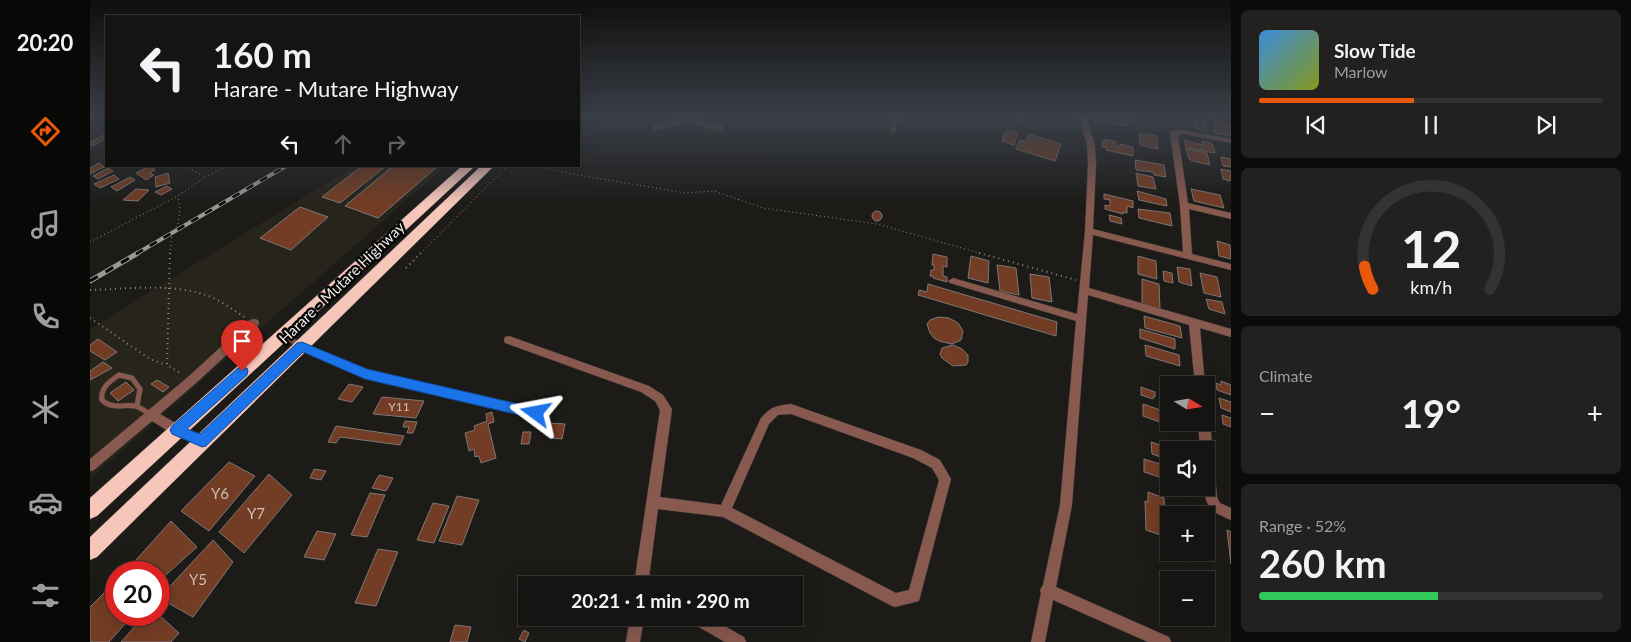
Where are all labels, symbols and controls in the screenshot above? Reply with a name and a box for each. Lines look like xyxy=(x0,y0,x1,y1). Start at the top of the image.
text: 20:20 xyxy=(17,29,73,56)
text: 160 m xyxy=(213,33,312,75)
icon: left xyxy=(130,35,195,100)
text: Slow Tide xyxy=(1334,39,1416,62)
text: Marlow xyxy=(1334,62,1388,81)
text: Harare - Mutare Highway xyxy=(213,75,459,102)
icon: previous xyxy=(1302,111,1330,139)
icon: pause xyxy=(1417,111,1445,139)
icon: next xyxy=(1532,111,1560,139)
icon: directions xyxy=(28,114,63,149)
icon: left xyxy=(276,130,304,158)
icon: ahead xyxy=(329,130,357,158)
icon: right xyxy=(382,130,410,158)
icon: music xyxy=(28,207,63,242)
street label: Harare - Mutare Highway xyxy=(275,217,408,347)
text: 12 xyxy=(1401,217,1461,279)
text: km/h xyxy=(1410,276,1452,298)
icon: phone xyxy=(28,299,63,334)
pin xyxy=(221,320,263,371)
icon: arrive xyxy=(228,327,256,355)
text: Climate xyxy=(1259,366,1312,385)
north arrow xyxy=(1160,376,1215,431)
map controls xyxy=(1160,376,1215,626)
position arrow xyxy=(509,386,561,438)
text: 19° xyxy=(1401,390,1461,436)
icon: climate xyxy=(28,392,63,427)
text: − xyxy=(1259,396,1275,430)
text: + xyxy=(1587,396,1603,430)
house number: Y11 xyxy=(388,399,410,414)
button: sound xyxy=(1160,441,1215,496)
house number: Y6 xyxy=(211,484,229,502)
icon: car xyxy=(28,485,63,520)
house number: Y7 xyxy=(247,504,265,522)
button: + xyxy=(1160,506,1215,561)
text: Range · 52% xyxy=(1259,516,1346,535)
text: 260 km xyxy=(1259,540,1387,586)
speed limit sign: 20 xyxy=(105,561,170,626)
house number: Y5 xyxy=(189,570,207,588)
button: − xyxy=(1160,571,1215,626)
icon: filters xyxy=(28,578,63,613)
text: 20:21 · 1 min · 290 m xyxy=(571,589,750,612)

